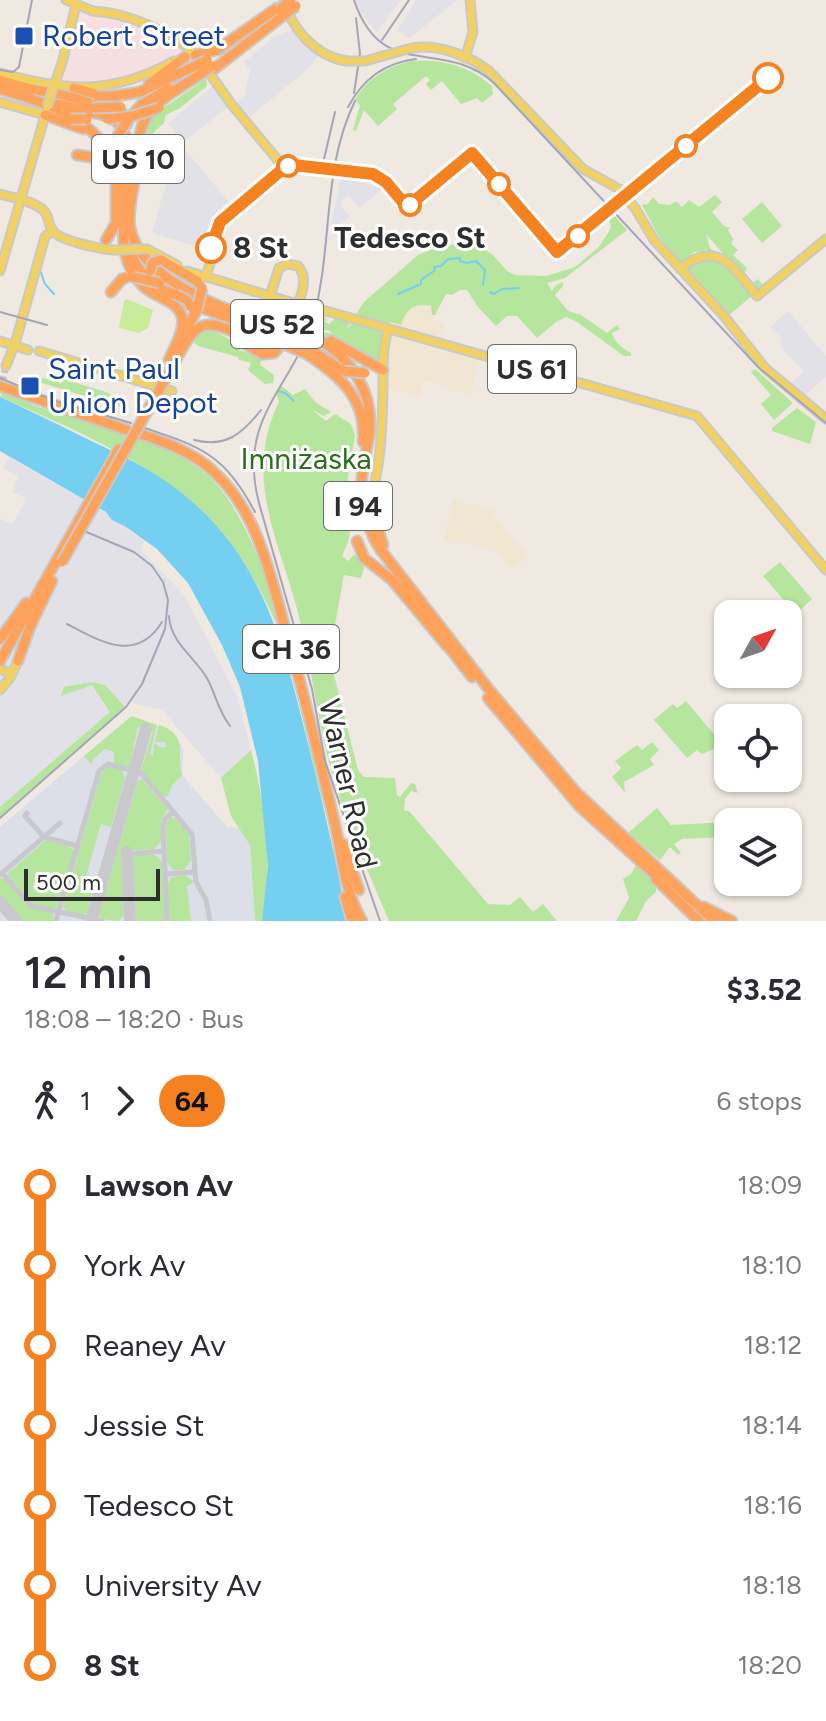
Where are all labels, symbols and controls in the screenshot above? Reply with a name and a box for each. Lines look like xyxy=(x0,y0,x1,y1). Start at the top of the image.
place label: Robert Street xyxy=(42,17,225,54)
marker: Robert Street xyxy=(13,25,35,47)
unlabelled marker xyxy=(753,63,783,93)
road number: US 10 xyxy=(92,135,184,183)
unlabelled marker xyxy=(675,135,697,157)
unlabelled marker xyxy=(277,155,299,177)
unlabelled marker xyxy=(488,173,510,195)
marker: Tedesco St xyxy=(399,194,421,216)
place label: Tedesco St xyxy=(334,219,486,256)
unlabelled marker xyxy=(567,225,589,247)
place label: 8 St xyxy=(233,229,289,266)
marker: 8 St xyxy=(196,233,226,263)
road number: US 52 xyxy=(231,300,323,348)
road number: US 61 xyxy=(488,345,576,393)
place label: Saint Paul Union Depot xyxy=(48,350,218,421)
marker: Saint Paul Union Depot xyxy=(19,375,41,397)
park label: Imniżaska xyxy=(241,440,371,477)
road number: I 94 xyxy=(324,482,392,530)
north arrow xyxy=(714,600,802,688)
map controls xyxy=(714,600,802,896)
road number: CH 36 xyxy=(243,625,339,673)
street label: Warner Road xyxy=(311,696,386,872)
button: locate xyxy=(714,704,802,792)
button: layers xyxy=(714,808,802,896)
scale bar xyxy=(24,865,160,901)
text: 500 m xyxy=(36,869,101,896)
text: 12 min xyxy=(24,946,152,999)
text: $3.52 xyxy=(726,971,802,1008)
text: 18:08 – 18:20 · Bus xyxy=(24,1003,244,1035)
icon: walk xyxy=(24,1079,68,1123)
icon: forward xyxy=(103,1079,147,1123)
text: 64 xyxy=(175,1084,209,1118)
text: 1 xyxy=(80,1085,91,1117)
text: 6 stops xyxy=(716,1085,802,1117)
text: Lawson Av xyxy=(84,1167,233,1204)
text: 18:09 xyxy=(737,1169,802,1201)
text: York Av xyxy=(84,1247,185,1284)
text: 18:10 xyxy=(741,1249,802,1281)
text: Reaney Av xyxy=(84,1327,226,1364)
text: 18:12 xyxy=(743,1329,802,1361)
text: Jessie St xyxy=(84,1407,204,1444)
text: 18:14 xyxy=(742,1409,802,1441)
text: Tedesco St xyxy=(84,1487,234,1524)
text: 18:16 xyxy=(743,1489,802,1521)
text: University Av xyxy=(84,1567,262,1604)
text: 18:18 xyxy=(742,1569,802,1601)
text: 8 St xyxy=(84,1647,140,1684)
text: 18:20 xyxy=(738,1649,802,1681)

